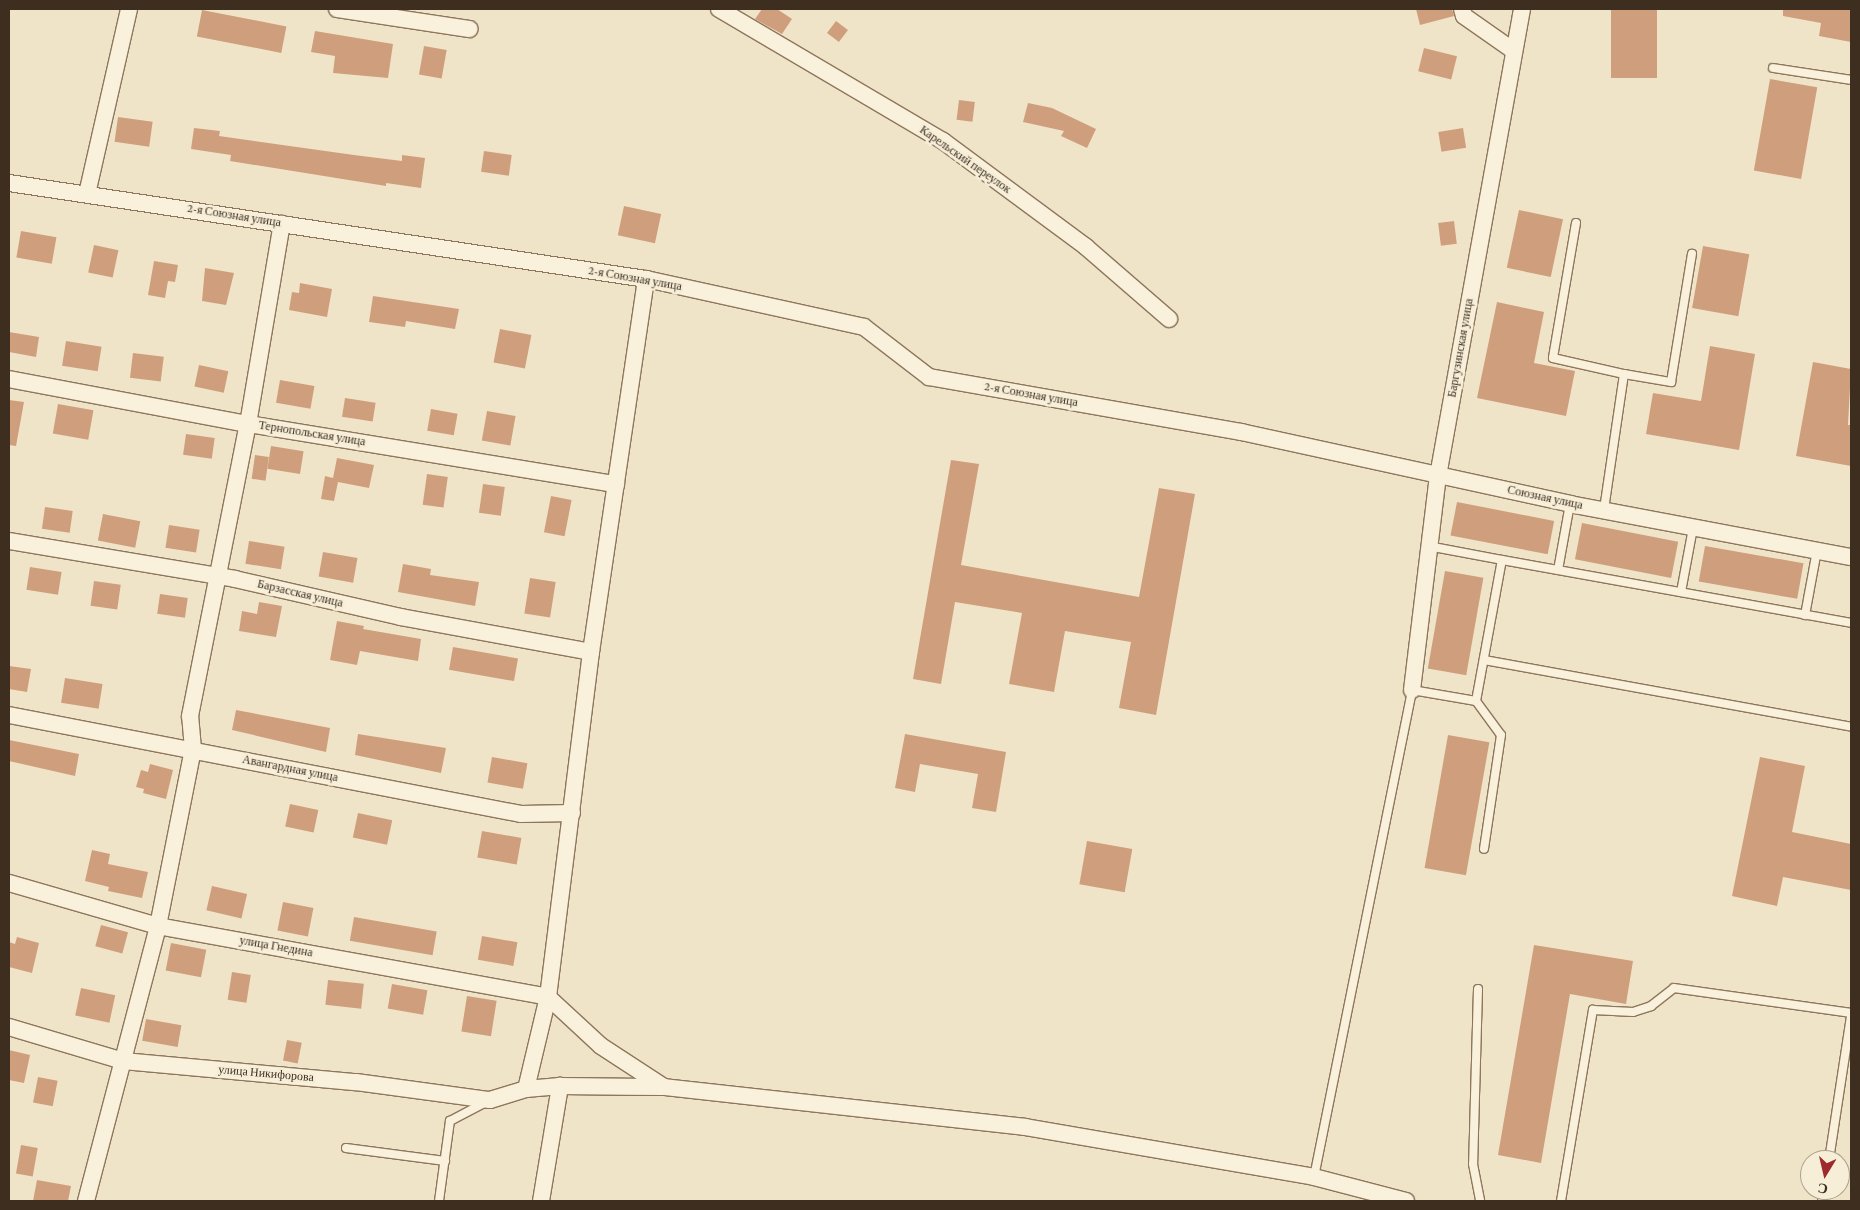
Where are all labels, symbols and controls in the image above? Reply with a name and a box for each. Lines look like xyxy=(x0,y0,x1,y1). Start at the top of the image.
street label: Карельский переулок xyxy=(917,123,1013,197)
street label: 2-я Союзная улица xyxy=(186,201,282,231)
street label: 2-я Союзная улица xyxy=(587,264,683,294)
street label: Баргузинская улица xyxy=(1445,297,1477,399)
street label: 2-я Союзная улица xyxy=(983,380,1079,410)
street label: Тернопольская улица xyxy=(258,418,366,450)
street label: Союзная улица xyxy=(1506,483,1584,513)
street label: Барзасская улица xyxy=(256,577,344,611)
street label: Авангардная улица xyxy=(241,753,339,785)
street label: улица Гнедина xyxy=(238,933,314,961)
street label: улица Никифорова xyxy=(218,1063,314,1085)
north arrow xyxy=(1800,1150,1850,1200)
text: С xyxy=(1817,1180,1829,1198)

